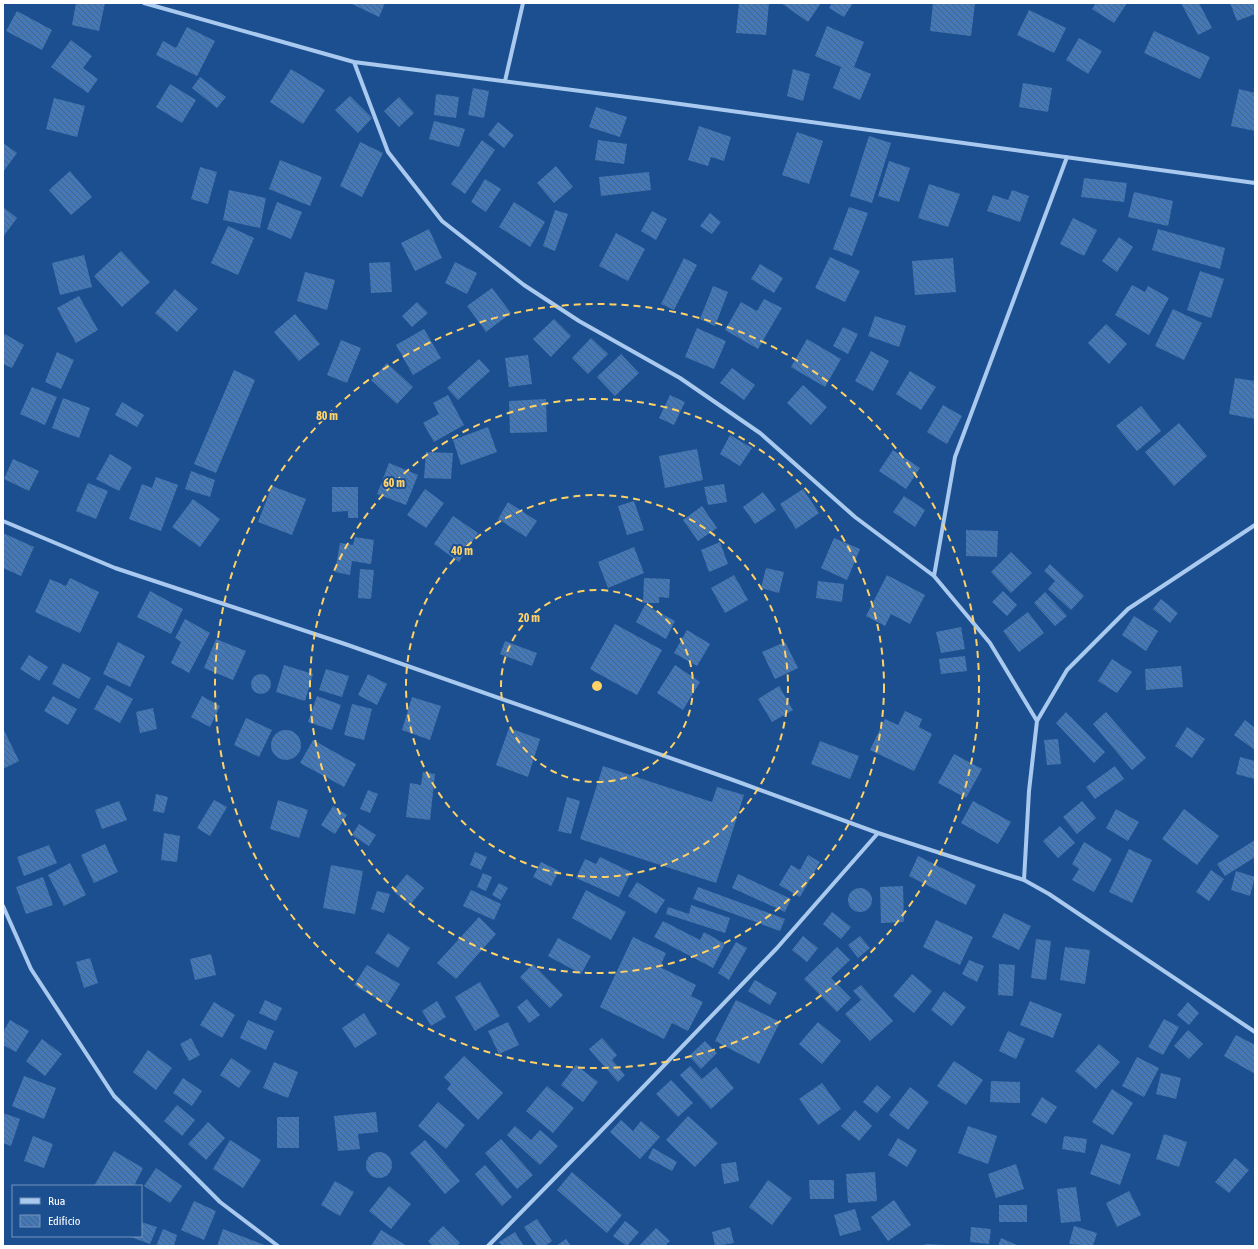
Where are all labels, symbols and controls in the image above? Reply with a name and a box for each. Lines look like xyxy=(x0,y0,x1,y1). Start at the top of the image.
text: 80 m xyxy=(316,409,338,423)
text: 60 m xyxy=(383,476,405,490)
text: 40 m xyxy=(450,544,473,558)
text: 20 m xyxy=(518,611,540,625)
centre of rings xyxy=(590,679,604,693)
legend xyxy=(12,1185,142,1237)
text: Rua xyxy=(48,1194,65,1208)
text: Edifício xyxy=(48,1214,81,1228)

